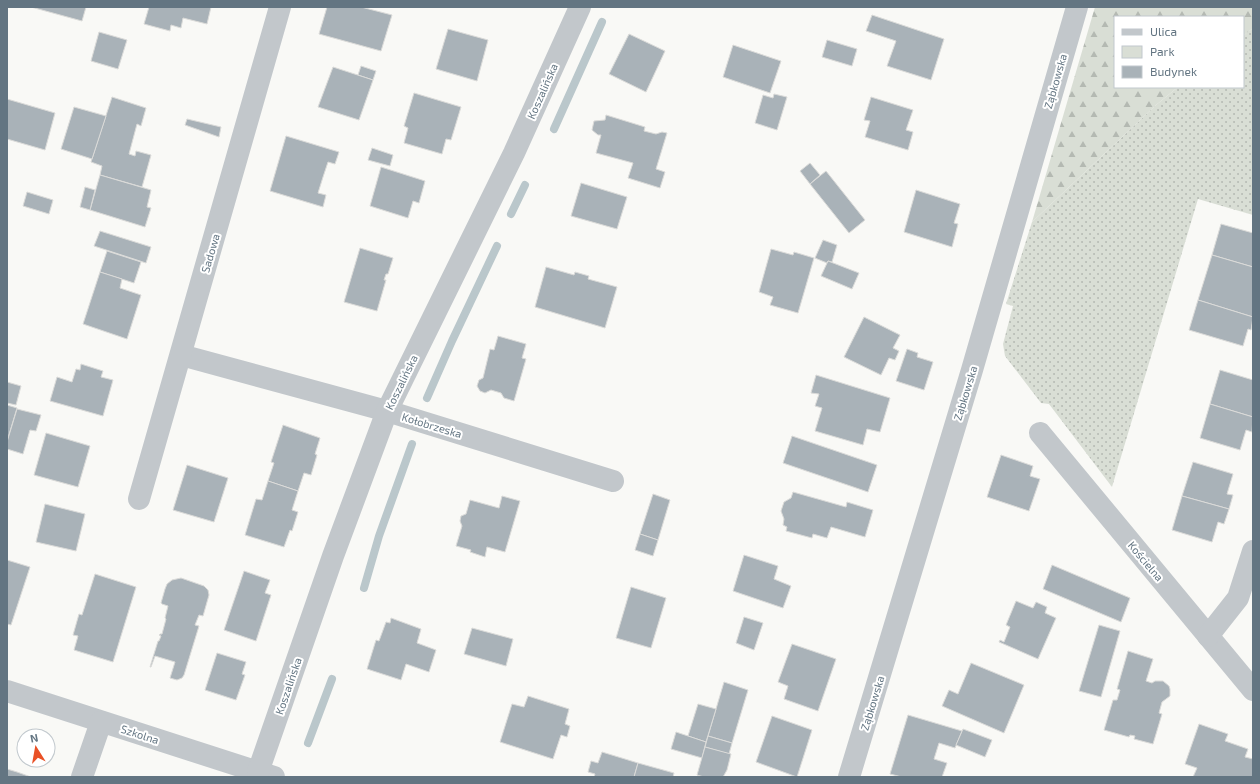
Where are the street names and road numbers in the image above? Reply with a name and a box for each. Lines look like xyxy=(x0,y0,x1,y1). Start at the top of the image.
street label: Ząbkowska xyxy=(1041,52,1069,110)
street label: Koszalińska xyxy=(524,61,560,121)
street label: Sadowa xyxy=(198,232,222,274)
street label: Koszalińska xyxy=(382,352,420,412)
street label: Ząbkowska xyxy=(951,364,979,422)
street label: Kołobrzeska xyxy=(401,410,463,440)
street label: Kościelna xyxy=(1126,538,1166,584)
street label: Koszalińska xyxy=(272,656,304,716)
street label: Ząbkowska xyxy=(858,674,886,732)
street label: Szkolna xyxy=(119,722,161,746)

